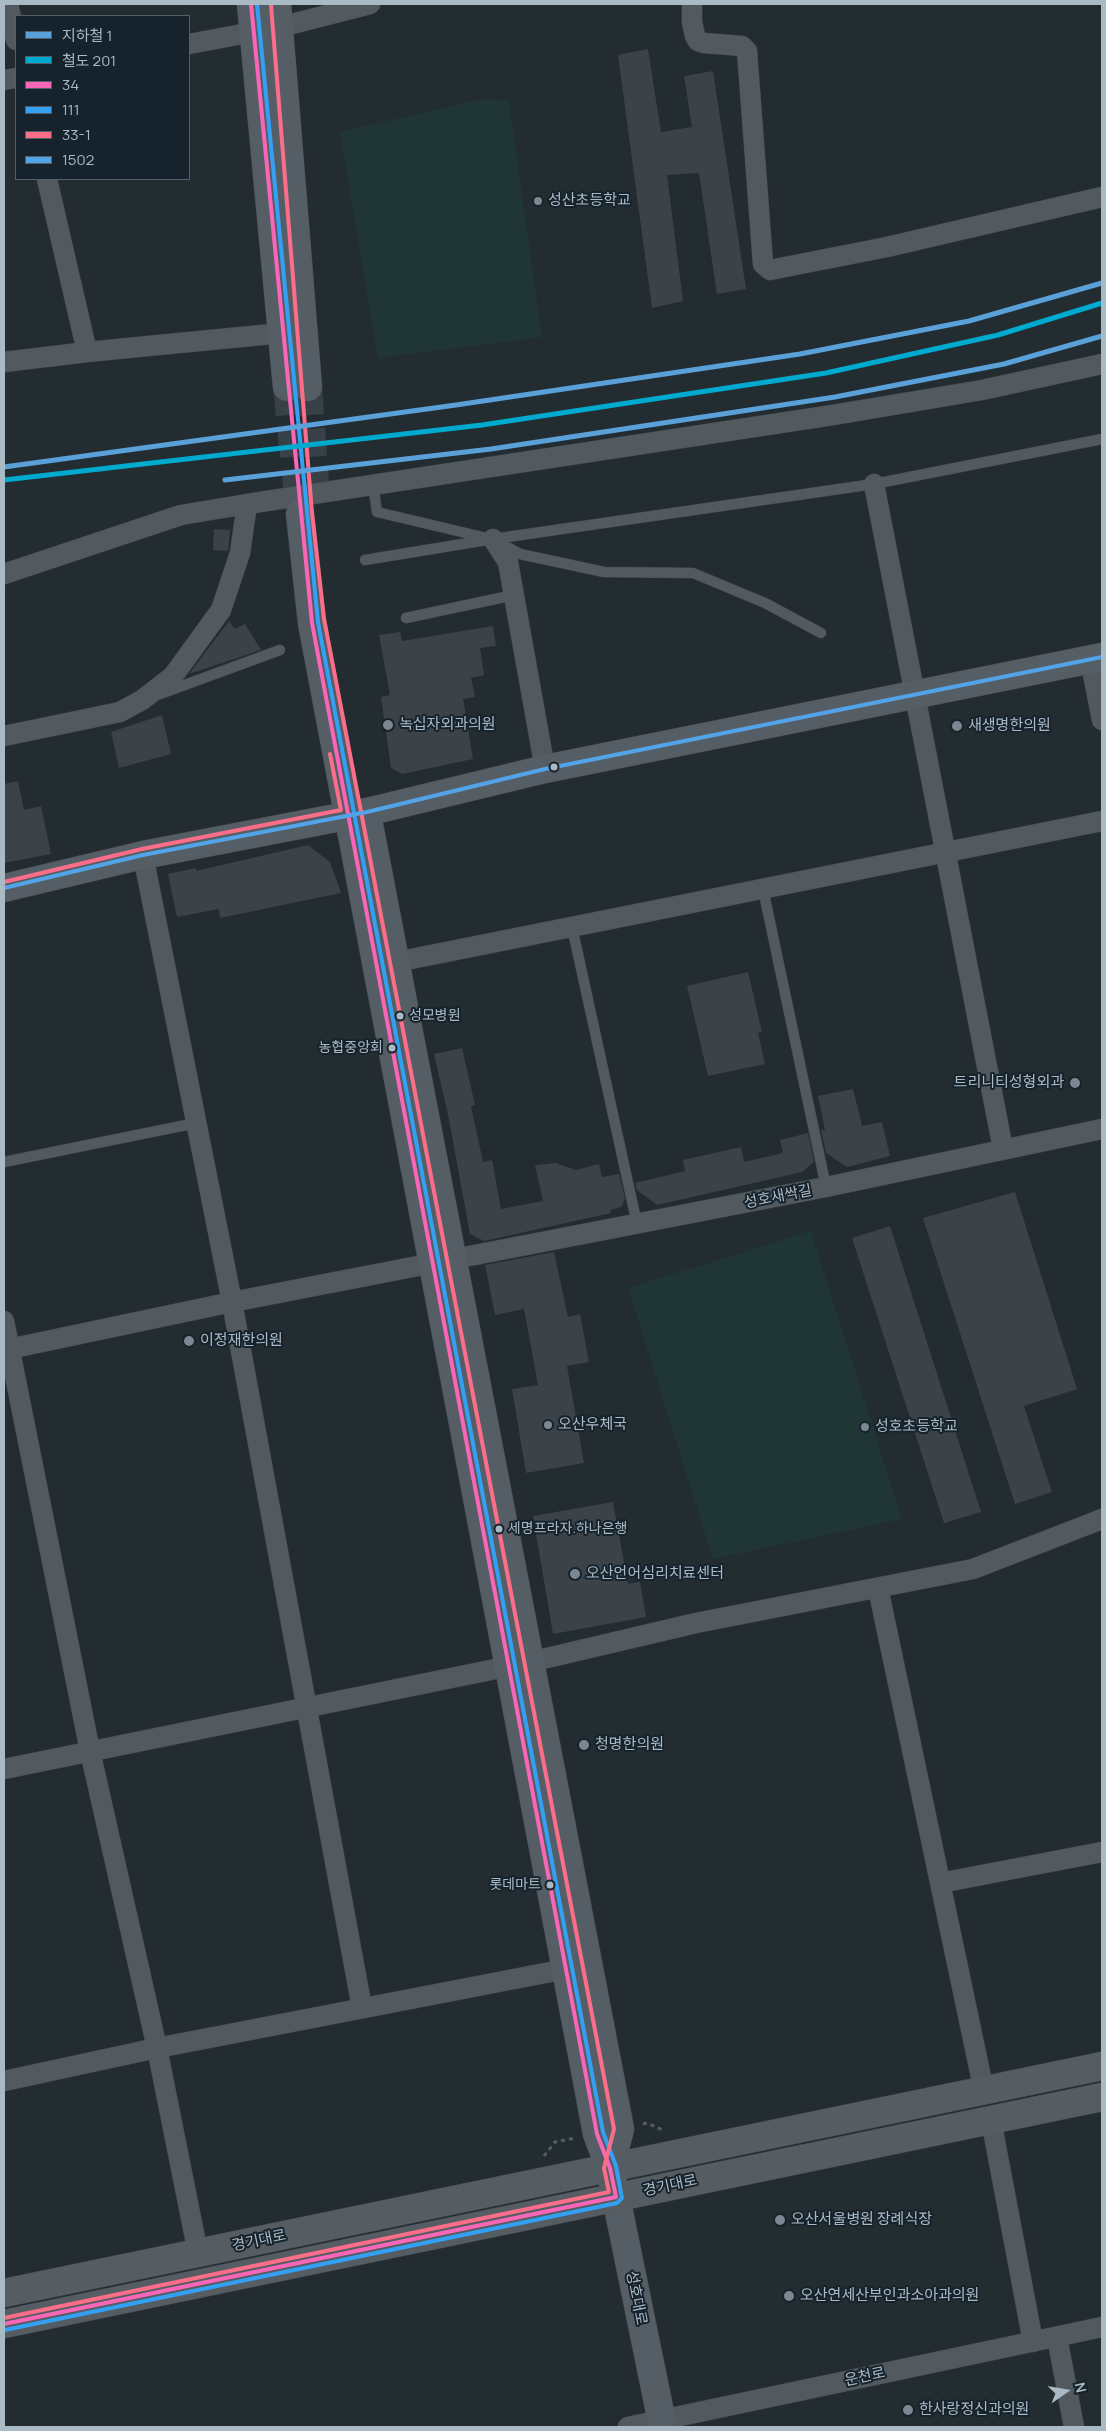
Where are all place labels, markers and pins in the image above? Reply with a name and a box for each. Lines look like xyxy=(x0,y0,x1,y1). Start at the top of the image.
place label: 성산초등학교 xyxy=(548,192,631,210)
marker: 성산초등학교 xyxy=(532,195,544,207)
place label: 녹십자외과의원 xyxy=(399,716,496,734)
place label: 새생명한의원 xyxy=(968,717,1051,735)
marker: 녹십자외과의원 xyxy=(381,718,395,732)
marker: 새생명한의원 xyxy=(950,719,964,733)
unlabelled marker xyxy=(549,762,559,772)
place label: 성모병원 xyxy=(409,1008,461,1024)
marker: 성모병원 xyxy=(395,1011,405,1021)
place label: 농협중앙회 xyxy=(319,1040,383,1056)
marker: 농협중앙회 xyxy=(387,1043,397,1053)
place label: 트리니티성형외과 xyxy=(954,1074,1064,1092)
marker: 트리니티성형외과 xyxy=(1068,1076,1082,1090)
place label: 이정재한의원 xyxy=(200,1332,283,1350)
marker: 이정재한의원 xyxy=(182,1334,196,1348)
place label: 오산우체국 xyxy=(558,1416,627,1434)
place label: 성호초등학교 xyxy=(875,1418,958,1436)
marker: 오산우체국 xyxy=(542,1419,554,1431)
marker: 성호초등학교 xyxy=(859,1421,871,1433)
place label: 세명프라자.하나은행 xyxy=(508,1521,627,1537)
marker: 세명프라자.하나은행 xyxy=(494,1524,504,1534)
place label: 오산언어심리치료센터 xyxy=(586,1565,724,1583)
marker: 오산언어심리치료센터 xyxy=(568,1567,582,1581)
place label: 청명한의원 xyxy=(595,1736,664,1754)
marker: 청명한의원 xyxy=(577,1738,591,1752)
place label: 롯데마트 xyxy=(489,1877,541,1893)
marker: 롯데마트 xyxy=(545,1880,555,1890)
place label: 오산서울병원 장례식장 xyxy=(791,2211,932,2229)
marker: 오산서울병원 장례식장 xyxy=(773,2213,787,2227)
place label: 오산연세산부인과소아과의원 xyxy=(800,2287,979,2305)
marker: 오산연세산부인과소아과의원 xyxy=(782,2289,796,2303)
place label: 한사랑정신과의원 xyxy=(919,2401,1029,2419)
marker: 한사랑정신과의원 xyxy=(901,2403,915,2417)

